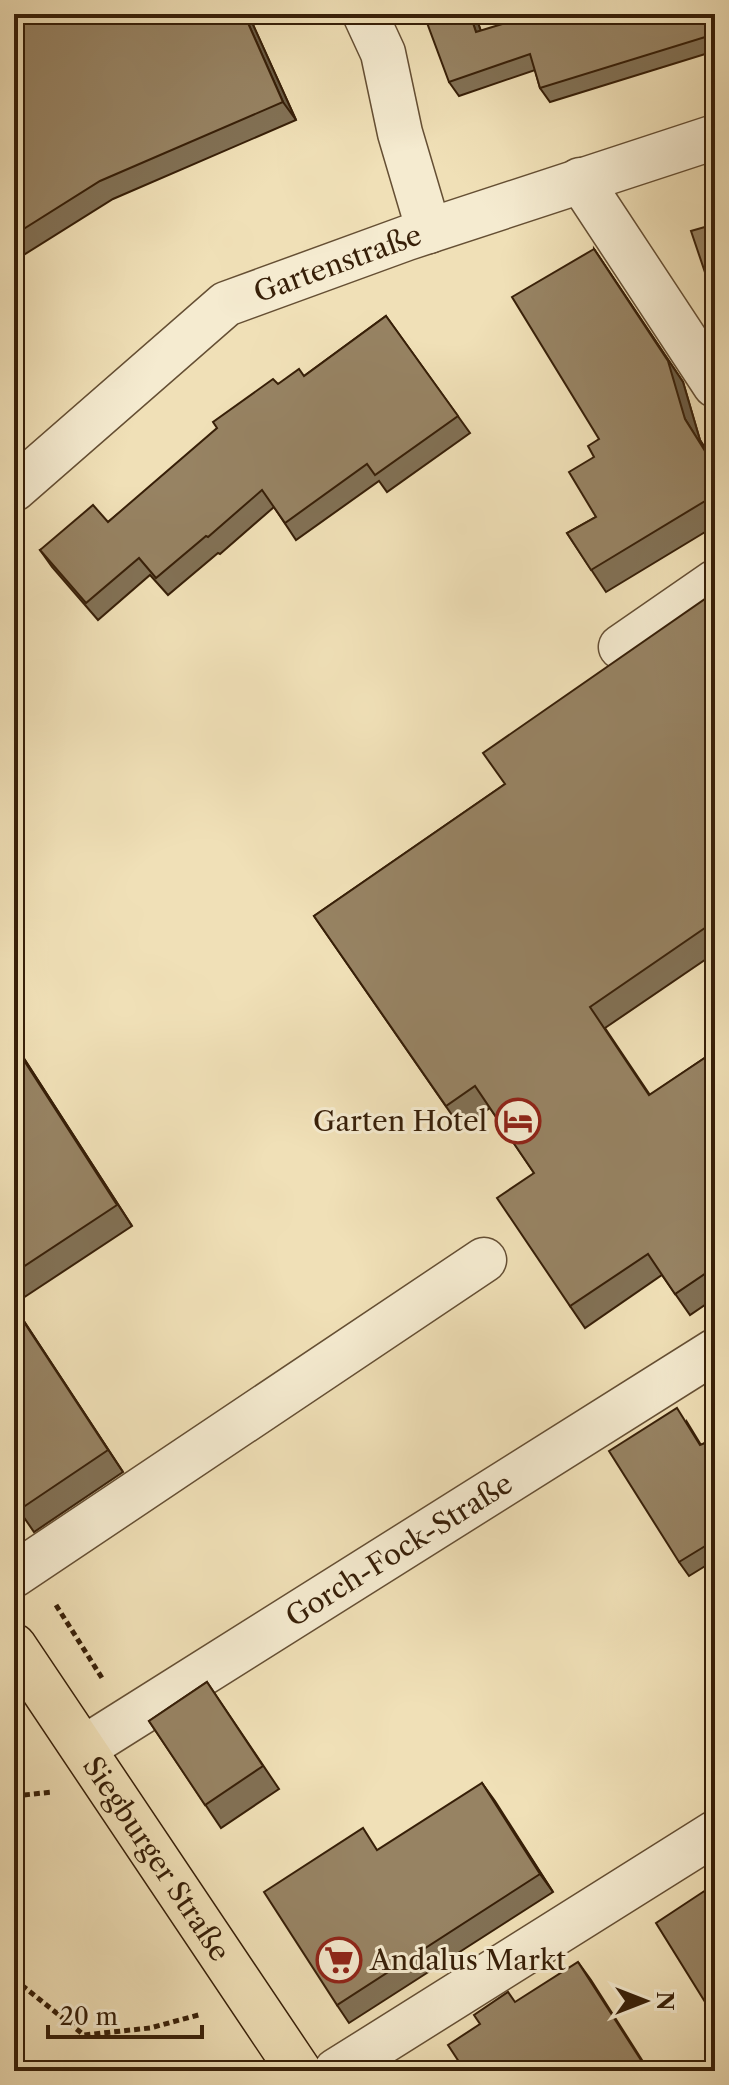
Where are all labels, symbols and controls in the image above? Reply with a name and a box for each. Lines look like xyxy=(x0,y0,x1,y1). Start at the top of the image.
street label: Gartenstraße xyxy=(249,218,425,309)
hotel icon: Garten Hotel xyxy=(494,1097,542,1145)
place label: Garten Hotel xyxy=(313,1104,487,1138)
street label: Gorch-Fock-Straße xyxy=(279,1466,518,1634)
street label: Siegburger Straße xyxy=(76,1750,237,1967)
supermarket icon: Andalus Markt xyxy=(315,1936,363,1984)
place label: Andalus Markt xyxy=(369,1943,566,1977)
north arrow xyxy=(605,1961,685,2041)
scale bar xyxy=(48,1989,202,2039)
text: N xyxy=(651,1991,678,2011)
text: 20 m xyxy=(60,2002,118,2031)

